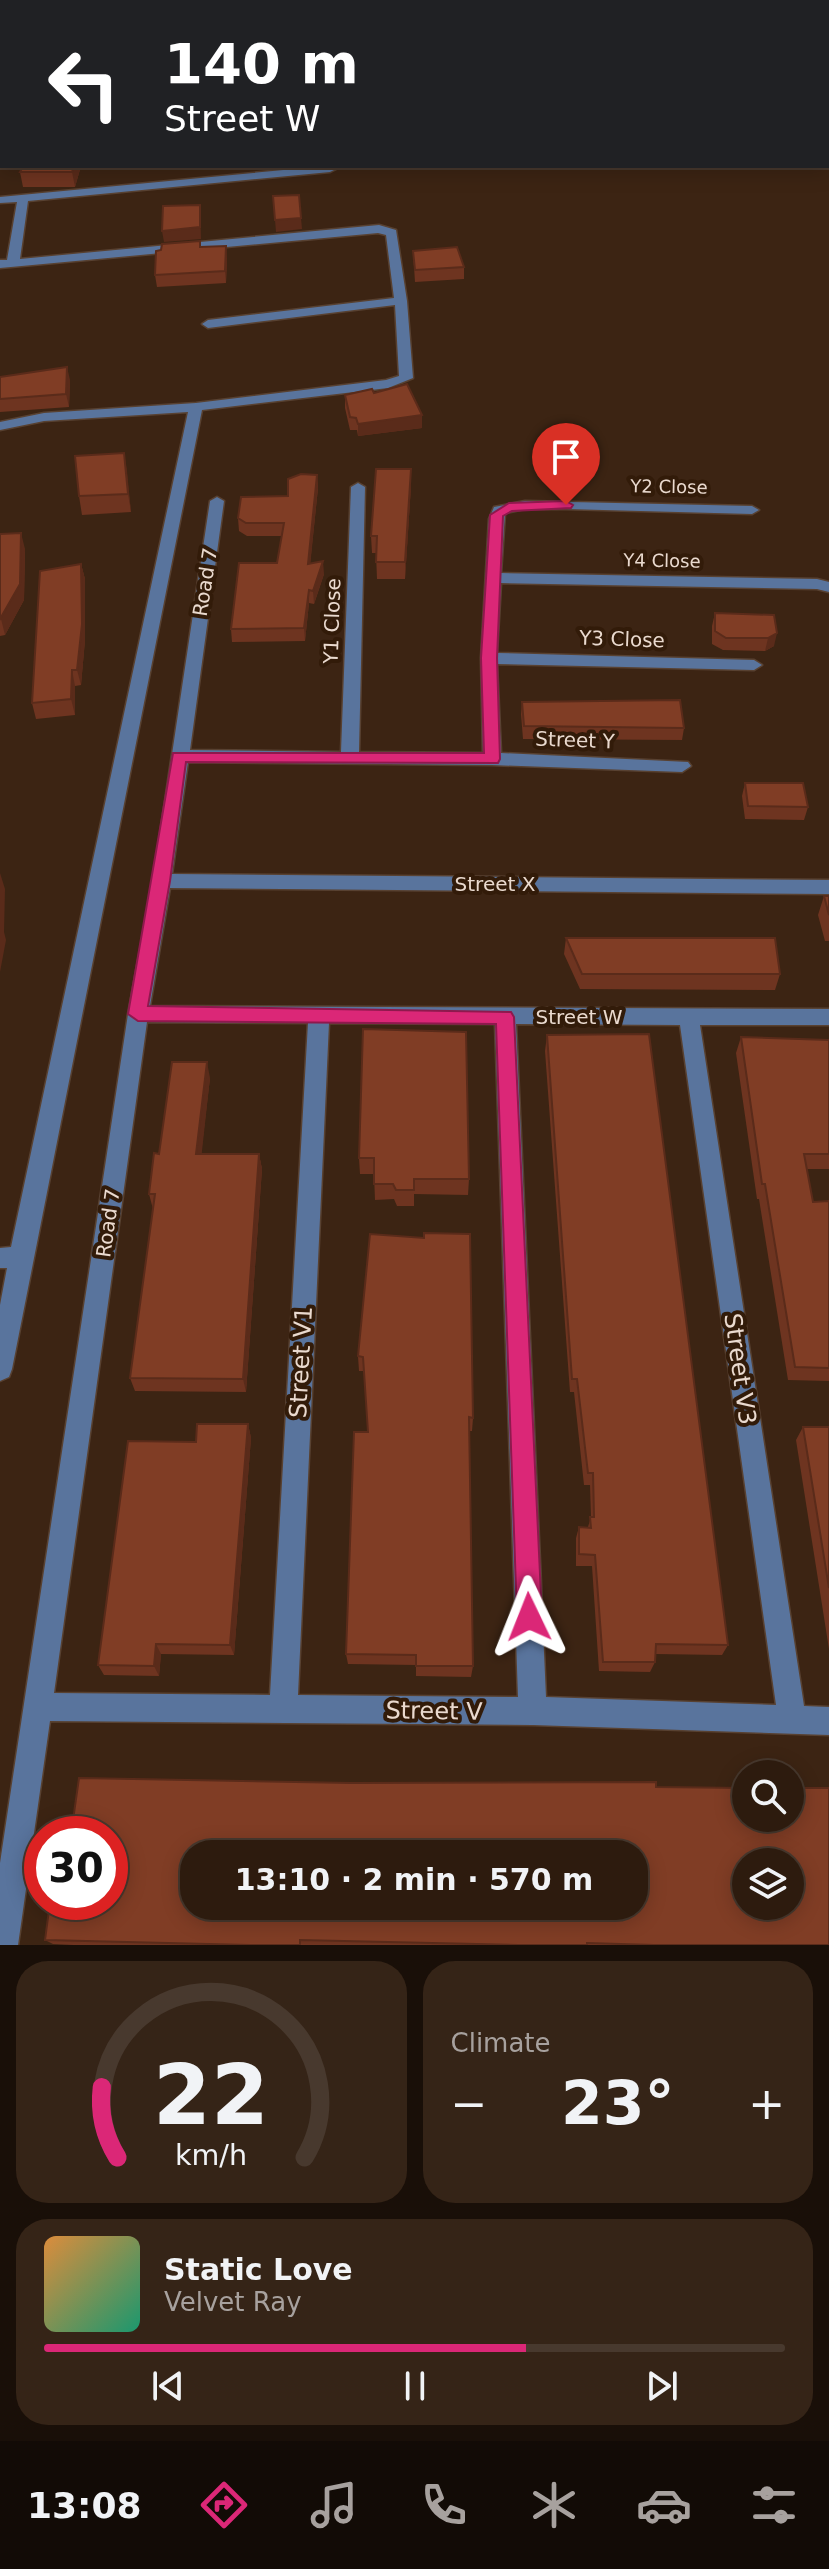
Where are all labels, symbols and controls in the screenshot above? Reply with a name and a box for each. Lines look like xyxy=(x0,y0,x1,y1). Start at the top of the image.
text: 140 m xyxy=(164,31,359,96)
icon: left xyxy=(32,32,136,136)
text: Street W xyxy=(164,98,320,139)
pin xyxy=(532,423,600,505)
icon: arrive xyxy=(544,435,588,479)
street label: Y2 Close xyxy=(629,475,708,498)
street label: Road 7 xyxy=(188,546,222,618)
street label: Y4 Close xyxy=(622,549,701,572)
street label: Y1 Close xyxy=(318,578,345,665)
street label: Y3 Close xyxy=(578,625,665,652)
street label: Street Y xyxy=(535,727,616,753)
street label: Street X xyxy=(455,872,536,896)
street label: Street W xyxy=(536,1005,623,1029)
street label: Road 7 xyxy=(91,1187,125,1259)
street label: Street V1 xyxy=(284,1305,318,1419)
street label: Street V3 xyxy=(718,1311,762,1427)
position arrow xyxy=(487,1575,571,1659)
street label: Street V xyxy=(385,1696,483,1726)
map controls xyxy=(732,1760,804,1920)
button: search xyxy=(732,1760,804,1832)
speed limit sign: 30 xyxy=(24,1816,128,1920)
button: layers xyxy=(732,1848,804,1920)
text: 13:10 · 2 min · 570 m xyxy=(235,1862,593,1897)
text: Climate xyxy=(451,2028,551,2058)
text: 22 xyxy=(153,2047,269,2144)
text: 23° xyxy=(561,2068,675,2138)
text: − xyxy=(451,2078,487,2129)
text: + xyxy=(748,2078,785,2129)
text: km/h xyxy=(175,2138,247,2172)
text: Static Love xyxy=(164,2252,353,2287)
text: Velvet Ray xyxy=(164,2287,302,2317)
icon: previous xyxy=(146,2364,190,2408)
icon: pause xyxy=(393,2364,437,2408)
icon: next xyxy=(640,2364,684,2408)
icon: directions xyxy=(196,2477,252,2533)
icon: music xyxy=(306,2477,362,2533)
icon: phone xyxy=(416,2477,472,2533)
icon: climate xyxy=(526,2477,582,2533)
icon: car xyxy=(636,2477,692,2533)
icon: filters xyxy=(746,2477,802,2533)
text: 13:08 xyxy=(27,2485,142,2526)

